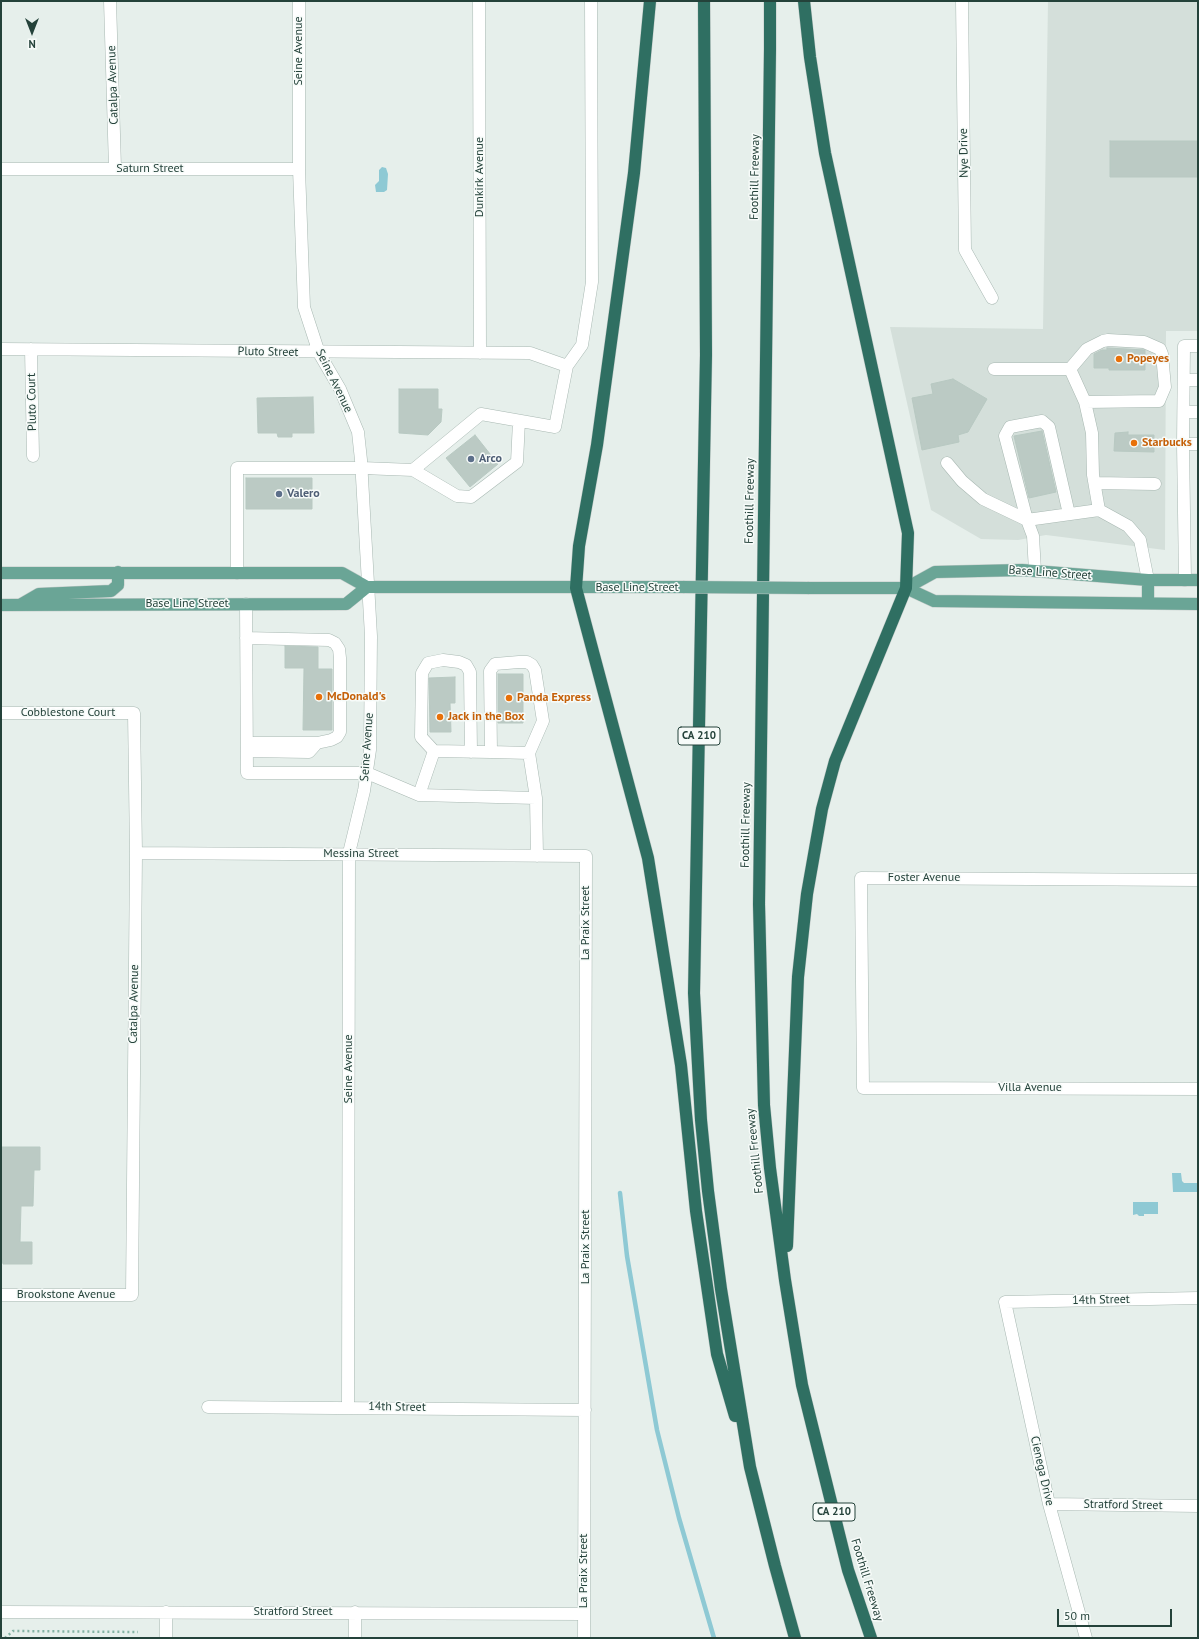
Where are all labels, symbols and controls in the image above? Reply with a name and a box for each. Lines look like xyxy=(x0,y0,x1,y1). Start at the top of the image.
north arrow xyxy=(12,12,52,52)
street label: Seine Avenue xyxy=(292,16,306,86)
text: N xyxy=(28,37,36,51)
street label: Catalpa Avenue xyxy=(104,45,122,125)
street label: Nye Drive xyxy=(956,128,972,178)
street label: Foothill Freeway xyxy=(747,134,763,220)
street label: Dunkirk Avenue xyxy=(473,137,487,217)
street label: Saturn Street xyxy=(116,162,184,176)
street label: Pluto Street xyxy=(237,344,299,360)
street label: Seine Avenue xyxy=(312,347,356,415)
place label: Popeyes xyxy=(1127,352,1169,366)
marker: Popeyes xyxy=(1114,354,1124,364)
street label: Pluto Court xyxy=(24,373,40,431)
place label: Starbucks xyxy=(1142,436,1192,450)
marker: Starbucks xyxy=(1129,438,1139,448)
place label: Arco xyxy=(479,452,502,466)
marker: Arco xyxy=(466,454,476,464)
street label: Foothill Freeway xyxy=(742,458,758,544)
place label: Valero xyxy=(287,487,320,501)
marker: Valero xyxy=(274,489,284,499)
street label: Base Line Street xyxy=(1008,563,1092,583)
street label: Base Line Street xyxy=(595,581,679,595)
street label: Base Line Street xyxy=(145,597,229,611)
place label: McDonald's xyxy=(327,690,386,704)
place label: Panda Express xyxy=(517,691,591,705)
marker: McDonald's xyxy=(314,692,324,702)
marker: Panda Express xyxy=(504,693,514,703)
street label: Cobblestone Court xyxy=(21,706,115,720)
place label: Jack in the Box xyxy=(448,710,524,724)
street label: Seine Avenue xyxy=(357,712,377,782)
marker: Jack in the Box xyxy=(435,712,445,722)
road number: CA 210 xyxy=(678,727,720,745)
street label: Foothill Freeway xyxy=(738,782,754,868)
street label: Messina Street xyxy=(323,847,399,861)
street label: Foster Avenue xyxy=(888,871,960,885)
street label: La Praix Street xyxy=(579,886,593,960)
street label: Catalpa Avenue xyxy=(126,964,142,1044)
street label: Seine Avenue xyxy=(342,1034,356,1104)
street label: Villa Avenue xyxy=(998,1081,1062,1095)
street label: Foothill Freeway xyxy=(743,1108,767,1194)
street label: La Praix Street xyxy=(579,1210,593,1284)
street label: Brookstone Avenue xyxy=(17,1288,115,1302)
street label: 14th Street xyxy=(1072,1292,1130,1308)
street label: 14th Street xyxy=(368,1399,426,1415)
street label: Cienega Drive xyxy=(1027,1435,1057,1507)
street label: Stratford Street xyxy=(1083,1497,1163,1513)
road number: CA 210 xyxy=(813,1503,855,1521)
street label: La Praix Street xyxy=(577,1534,591,1608)
street label: Foothill Freeway xyxy=(848,1537,886,1623)
scale bar xyxy=(1059,1601,1174,1627)
street label: Stratford Street xyxy=(253,1605,333,1619)
text: 50 m xyxy=(1064,1608,1090,1623)

